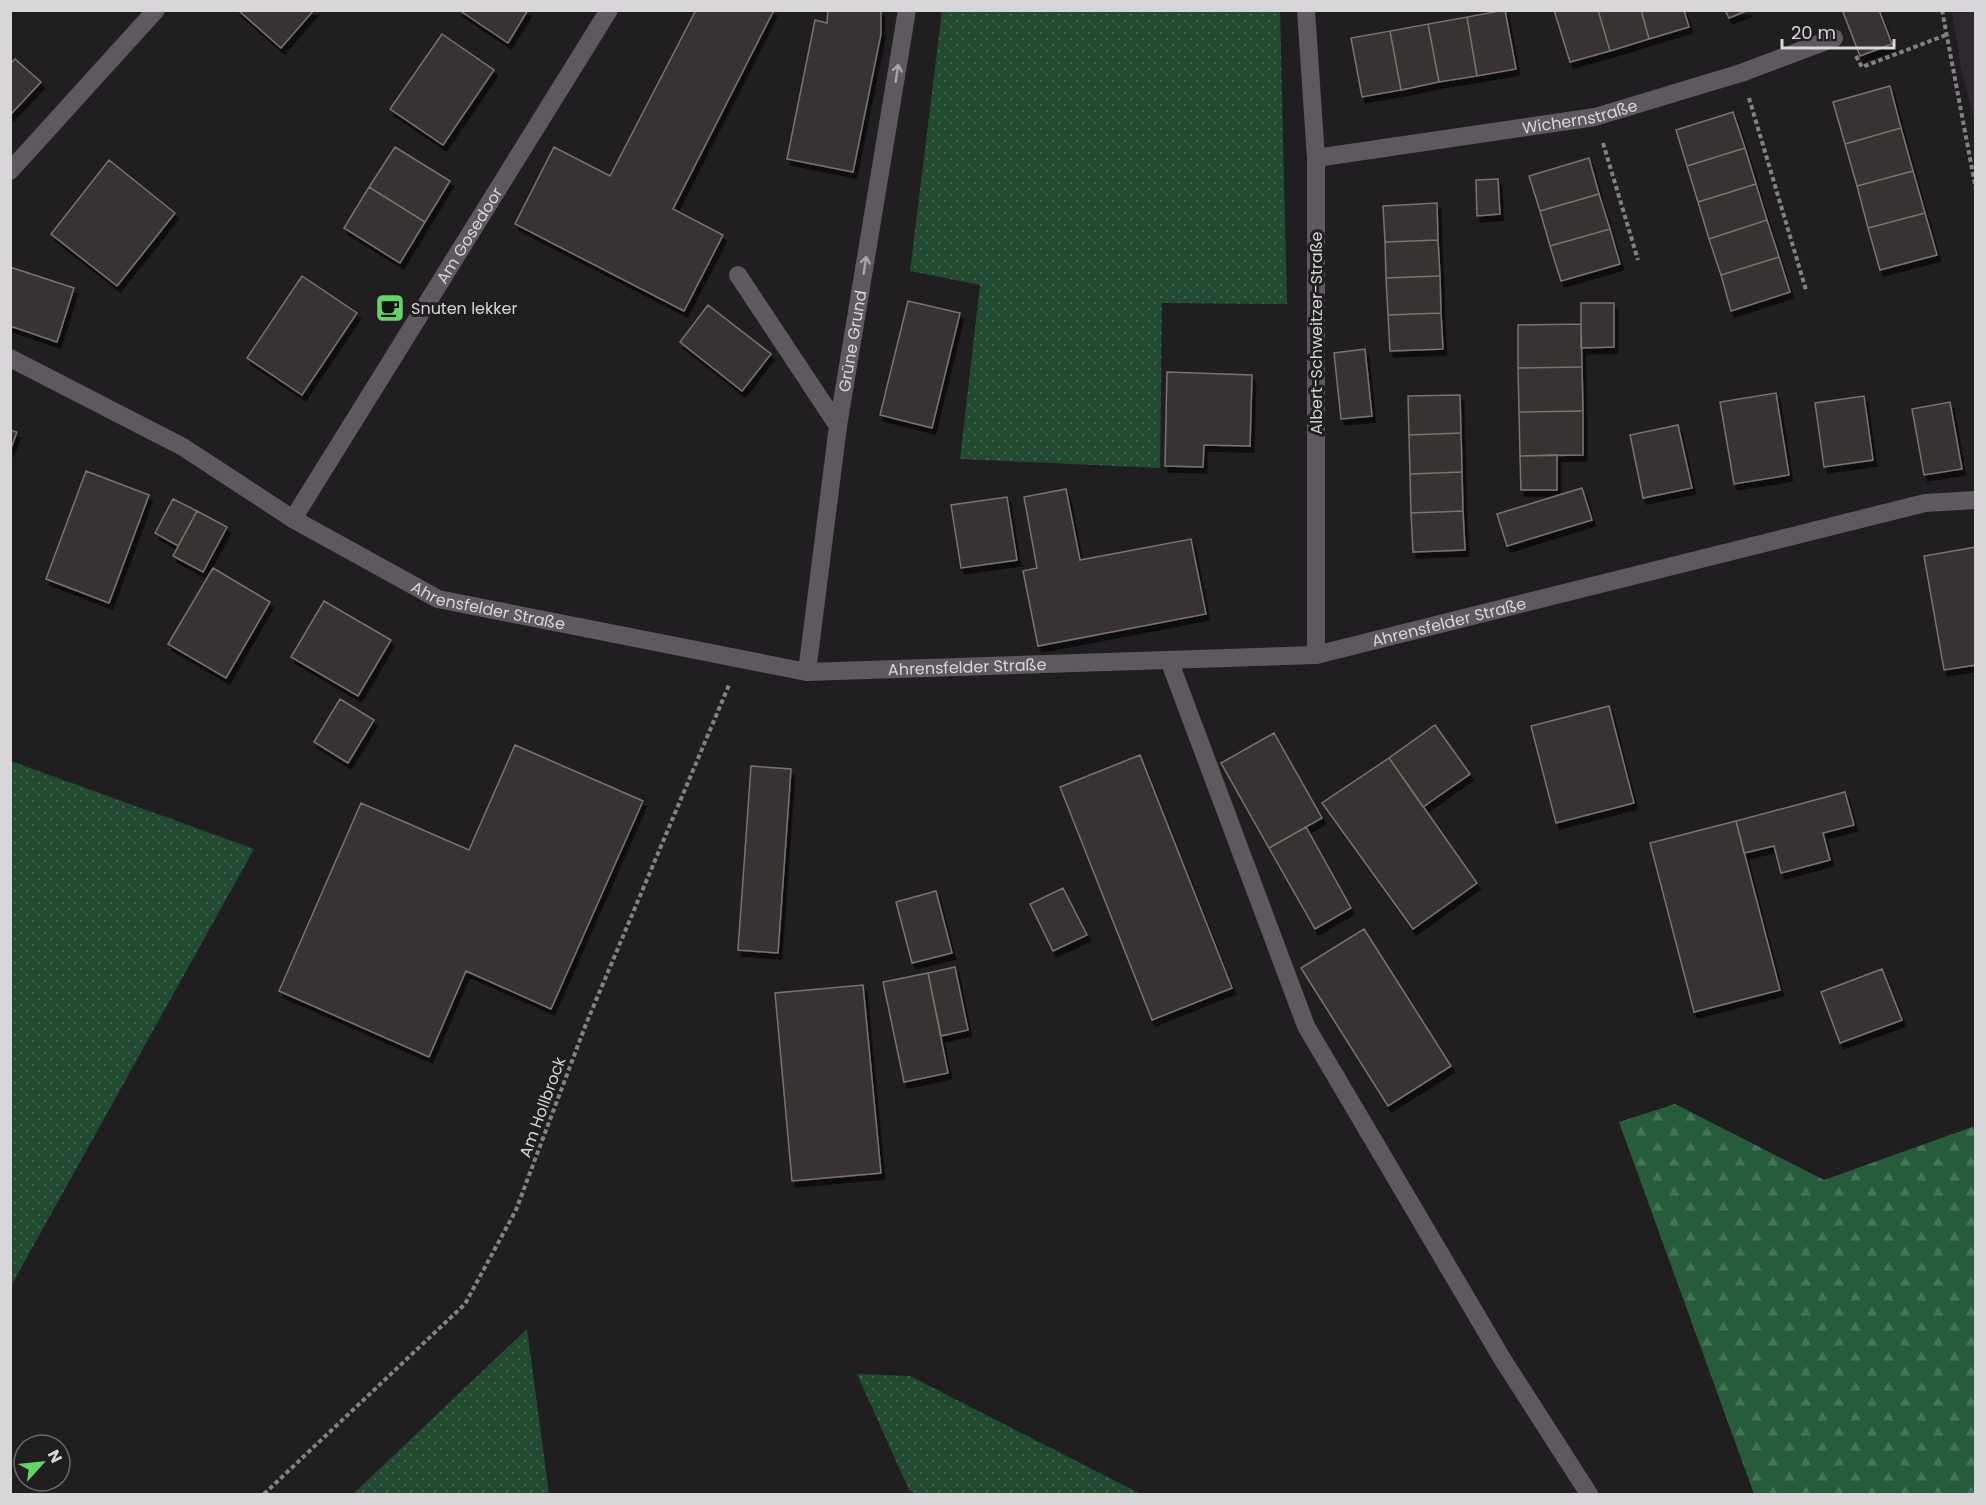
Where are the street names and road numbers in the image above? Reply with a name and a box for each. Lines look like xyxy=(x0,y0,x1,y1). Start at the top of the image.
street label: Wichernstraße xyxy=(1520,94,1640,140)
street label: Am Gosedoor xyxy=(431,183,508,288)
street label: Albert-Schweitzer-Straße xyxy=(1305,231,1328,435)
street label: Grüne Grund xyxy=(833,289,872,394)
street label: Ahrensfelder Straße xyxy=(407,575,567,636)
street label: Ahrensfelder Straße xyxy=(1369,592,1529,653)
street label: Ahrensfelder Straße xyxy=(888,653,1047,681)
street label: Am Hollbrock xyxy=(514,1053,572,1161)

